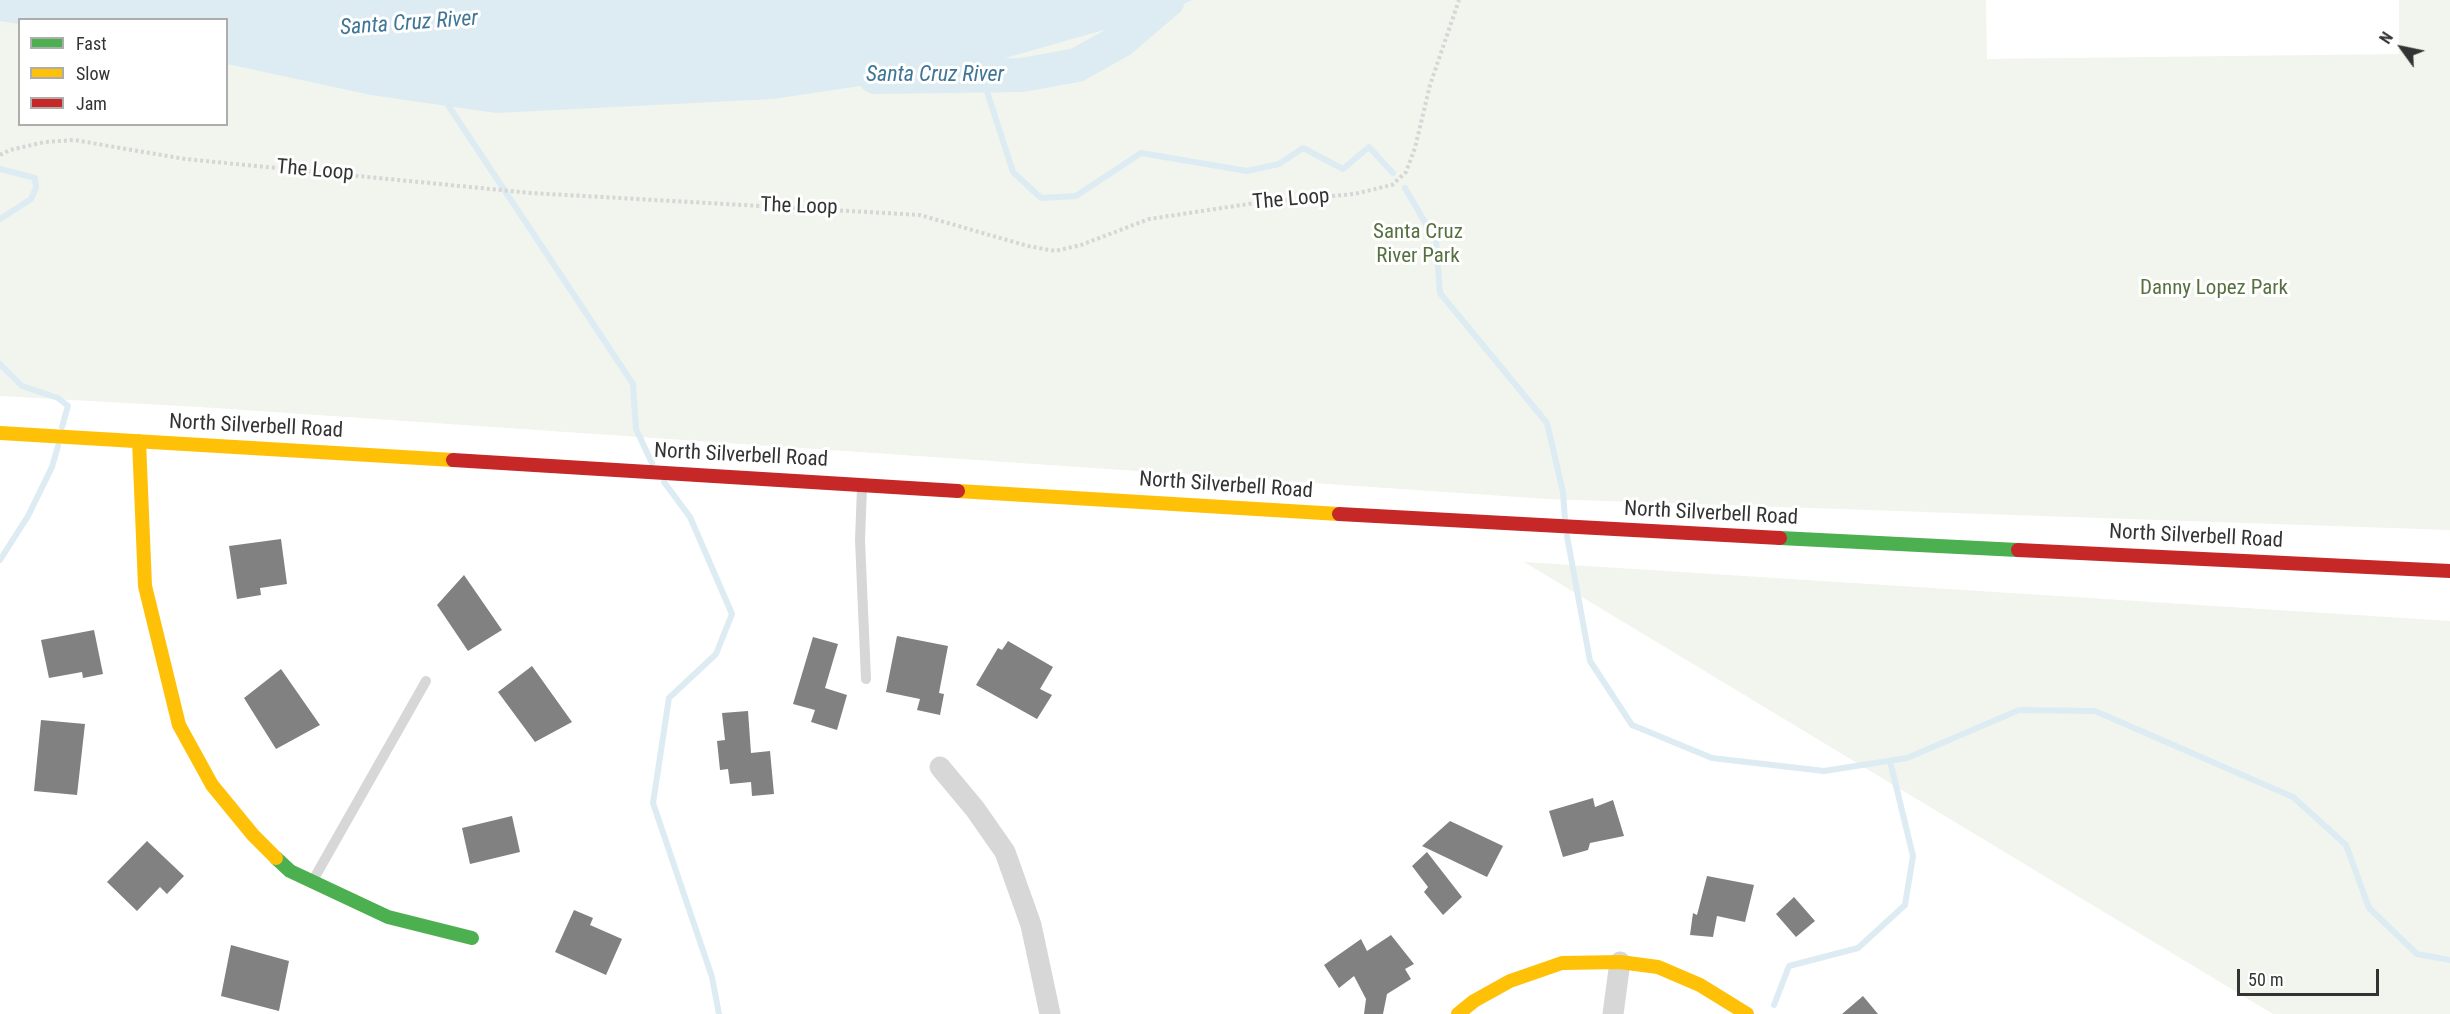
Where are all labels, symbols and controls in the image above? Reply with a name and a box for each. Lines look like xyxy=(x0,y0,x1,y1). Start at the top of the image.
water label: Santa Cruz River xyxy=(339,6,479,42)
legend xyxy=(18,18,228,126)
north arrow xyxy=(2372,18,2432,78)
text: N xyxy=(2376,29,2397,47)
text: Fast xyxy=(76,33,107,54)
water label: Santa Cruz River xyxy=(866,62,1004,88)
text: Slow xyxy=(76,63,110,84)
text: Jam xyxy=(76,93,107,114)
street label: The Loop xyxy=(275,155,355,187)
street label: The Loop xyxy=(1251,184,1331,216)
street label: The Loop xyxy=(760,193,838,221)
park label: Santa Cruz River Park xyxy=(1373,220,1463,270)
park label: Danny Lopez Park xyxy=(2140,276,2288,302)
street label: North Silverbell Road xyxy=(168,410,344,444)
street label: North Silverbell Road xyxy=(653,439,829,473)
street label: North Silverbell Road xyxy=(1138,467,1314,505)
street label: North Silverbell Road xyxy=(1623,497,1799,531)
street label: North Silverbell Road xyxy=(2108,520,2284,554)
scale bar xyxy=(2240,957,2382,995)
text: 50 m xyxy=(2248,969,2283,990)

